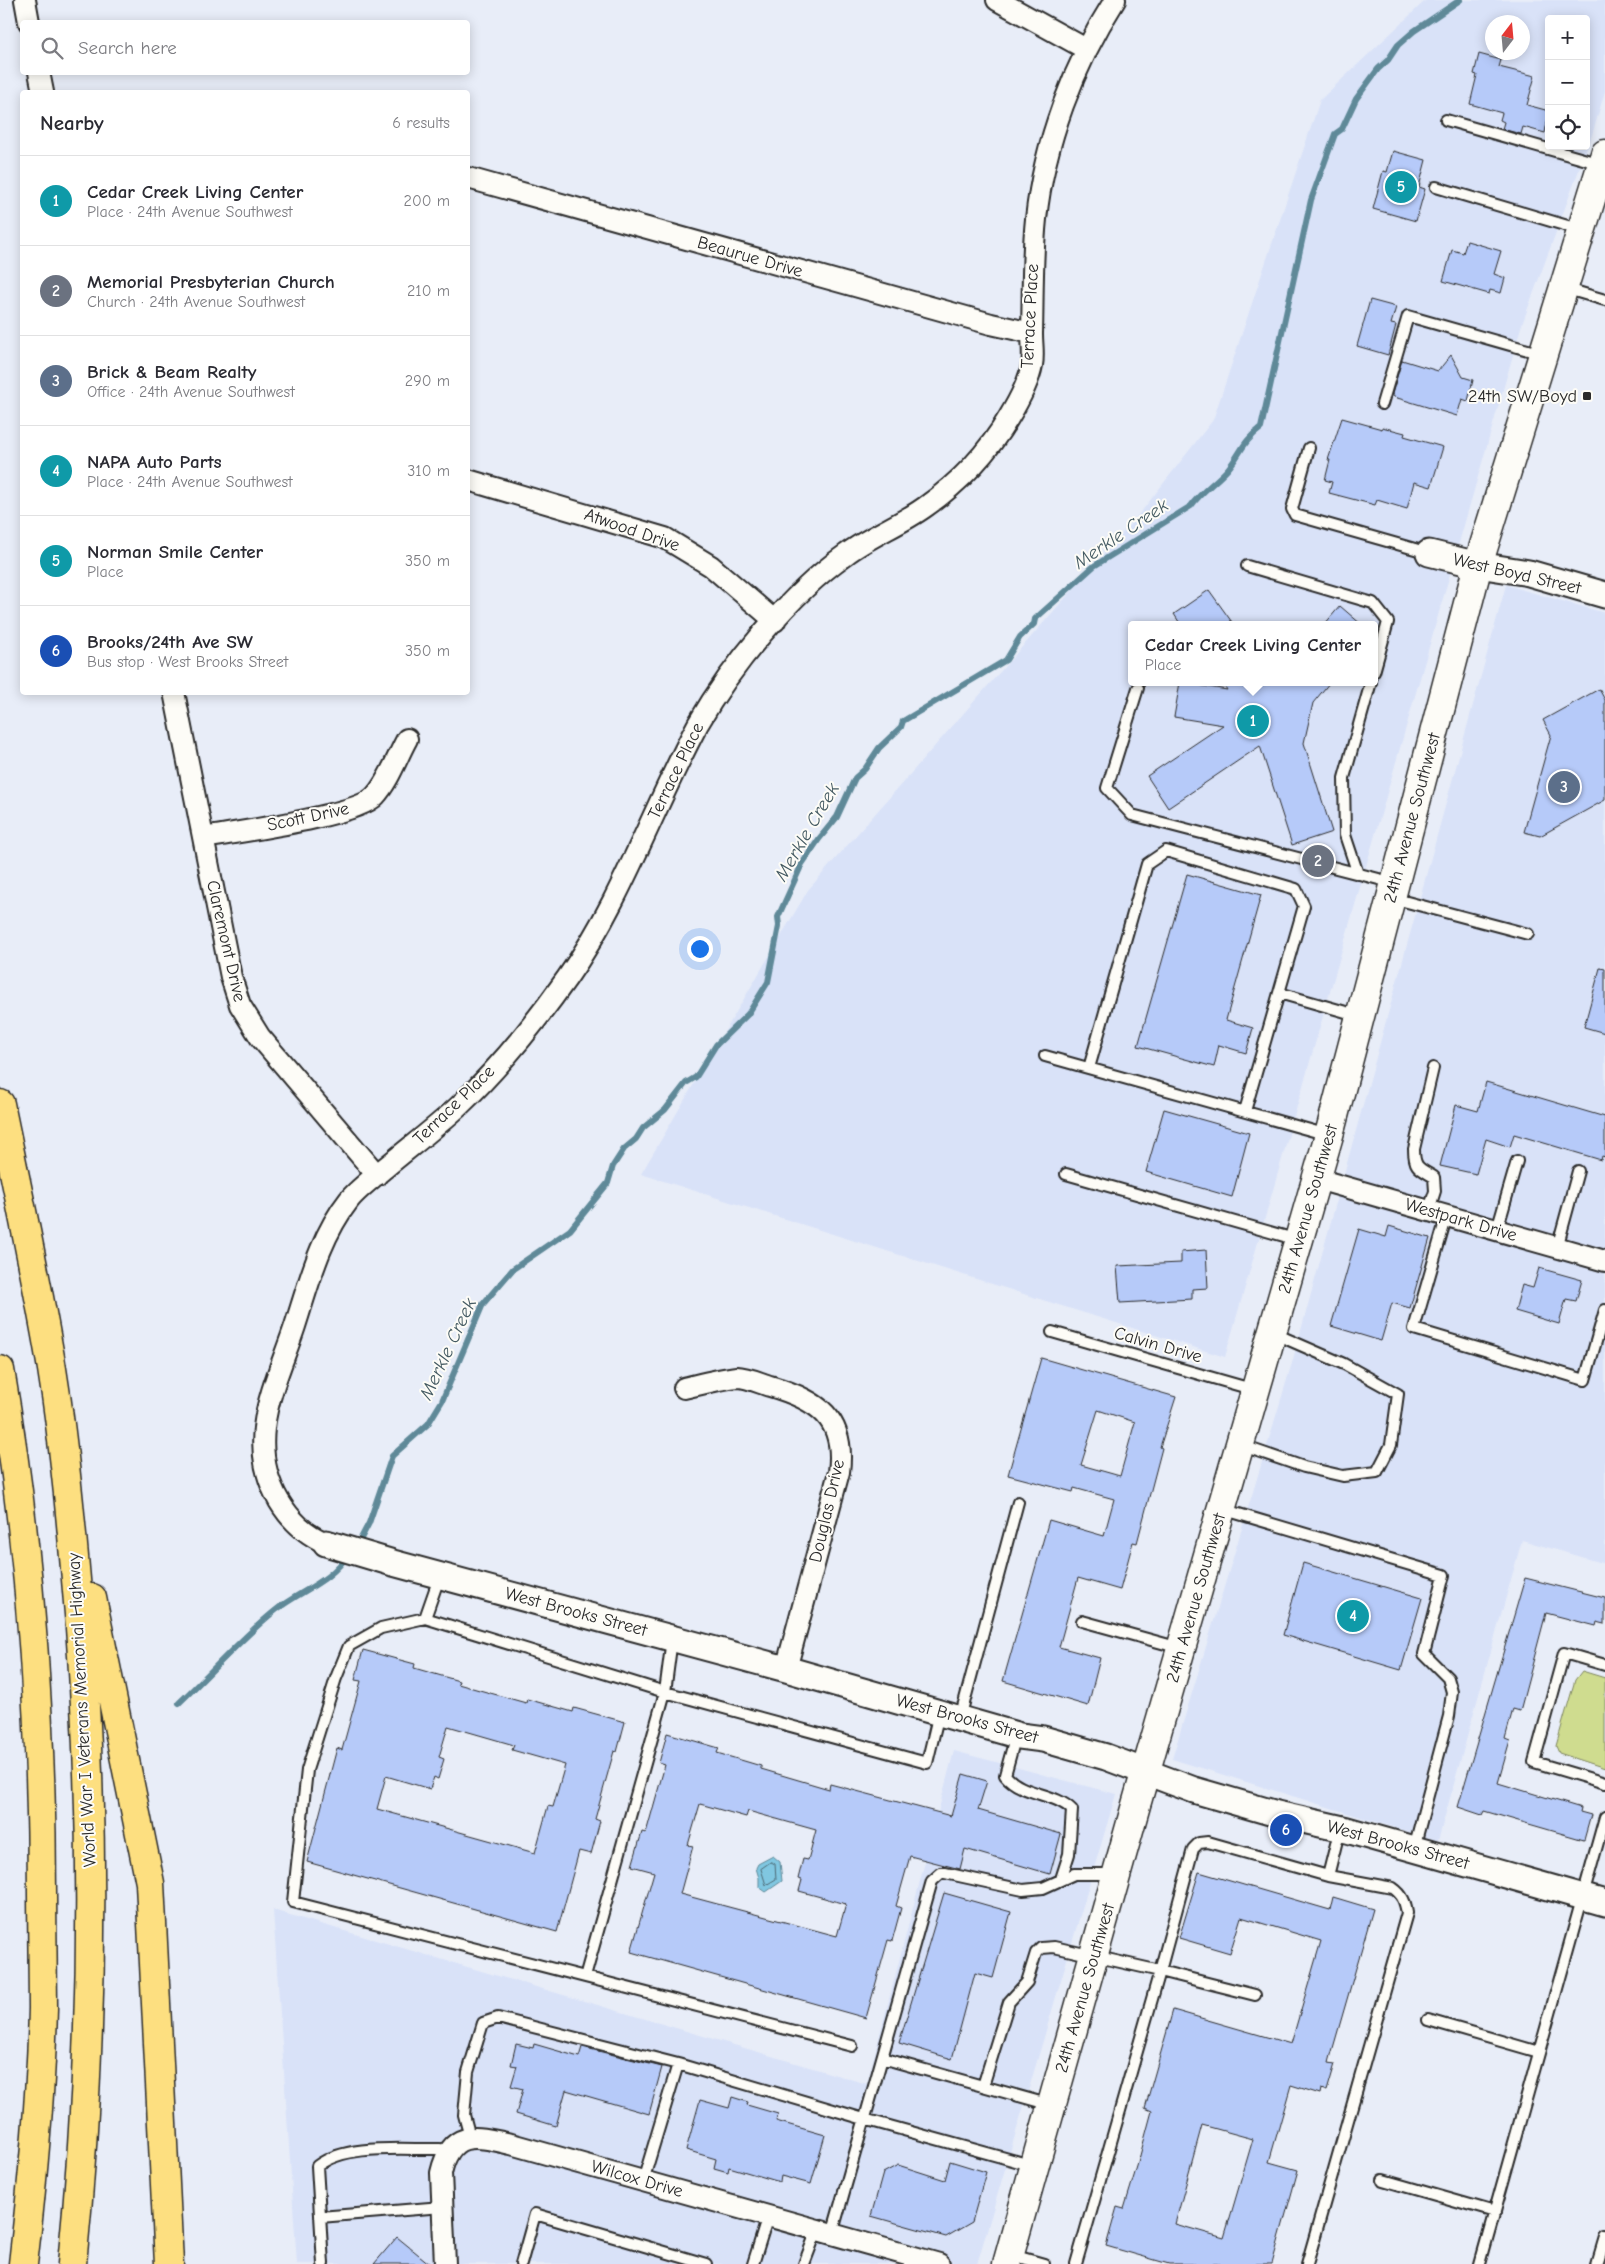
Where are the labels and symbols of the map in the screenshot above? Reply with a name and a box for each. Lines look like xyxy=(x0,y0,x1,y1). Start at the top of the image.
north arrow xyxy=(1485,15,1530,60)
pin: 5 xyxy=(1385,168,1417,206)
street label: Beaurue Drive xyxy=(695,232,805,282)
street label: Terrace Place xyxy=(1017,263,1043,369)
place label: 24th SW/Boyd xyxy=(1468,386,1577,407)
marker: 24th SW/Boyd xyxy=(1581,390,1593,402)
water label: Merkle Creek xyxy=(1069,494,1173,574)
street label: Atwood Drive xyxy=(582,504,682,556)
street label: West Boyd Street xyxy=(1451,549,1584,599)
pin: 1 xyxy=(1237,702,1269,740)
street label: Terrace Place xyxy=(644,719,708,823)
street label: 24th Avenue Southwest xyxy=(1379,730,1445,905)
pin: 3 xyxy=(1548,768,1580,806)
water label: Merkle Creek xyxy=(770,778,844,886)
street label: Scott Drive xyxy=(265,798,351,836)
pin: 2 xyxy=(1302,842,1334,880)
street label: Claremont Drive xyxy=(202,878,250,1004)
your location xyxy=(687,936,713,962)
street label: Terrace Place xyxy=(409,1061,499,1149)
street label: 24th Avenue Southwest xyxy=(1274,1121,1342,1296)
street label: Westpark Drive xyxy=(1403,1194,1519,1246)
water label: Merkle Creek xyxy=(414,1294,481,1404)
street label: Calvin Drive xyxy=(1112,1322,1204,1368)
street label: Douglas Drive xyxy=(805,1457,849,1565)
street label: 24th Avenue Southwest xyxy=(1162,1510,1230,1685)
street label: World War I Veterans Memorial Highway xyxy=(63,1551,101,1868)
street label: West Brooks Street xyxy=(503,1583,650,1641)
pin: 4 xyxy=(1337,1597,1369,1635)
street label: West Brooks Street xyxy=(894,1690,1041,1748)
pin: 6 xyxy=(1270,1811,1302,1849)
street label: West Brooks Street xyxy=(1325,1816,1472,1874)
street label: 24th Avenue Southwest xyxy=(1051,1900,1119,2075)
street label: Wilcox Drive xyxy=(589,2156,685,2202)

